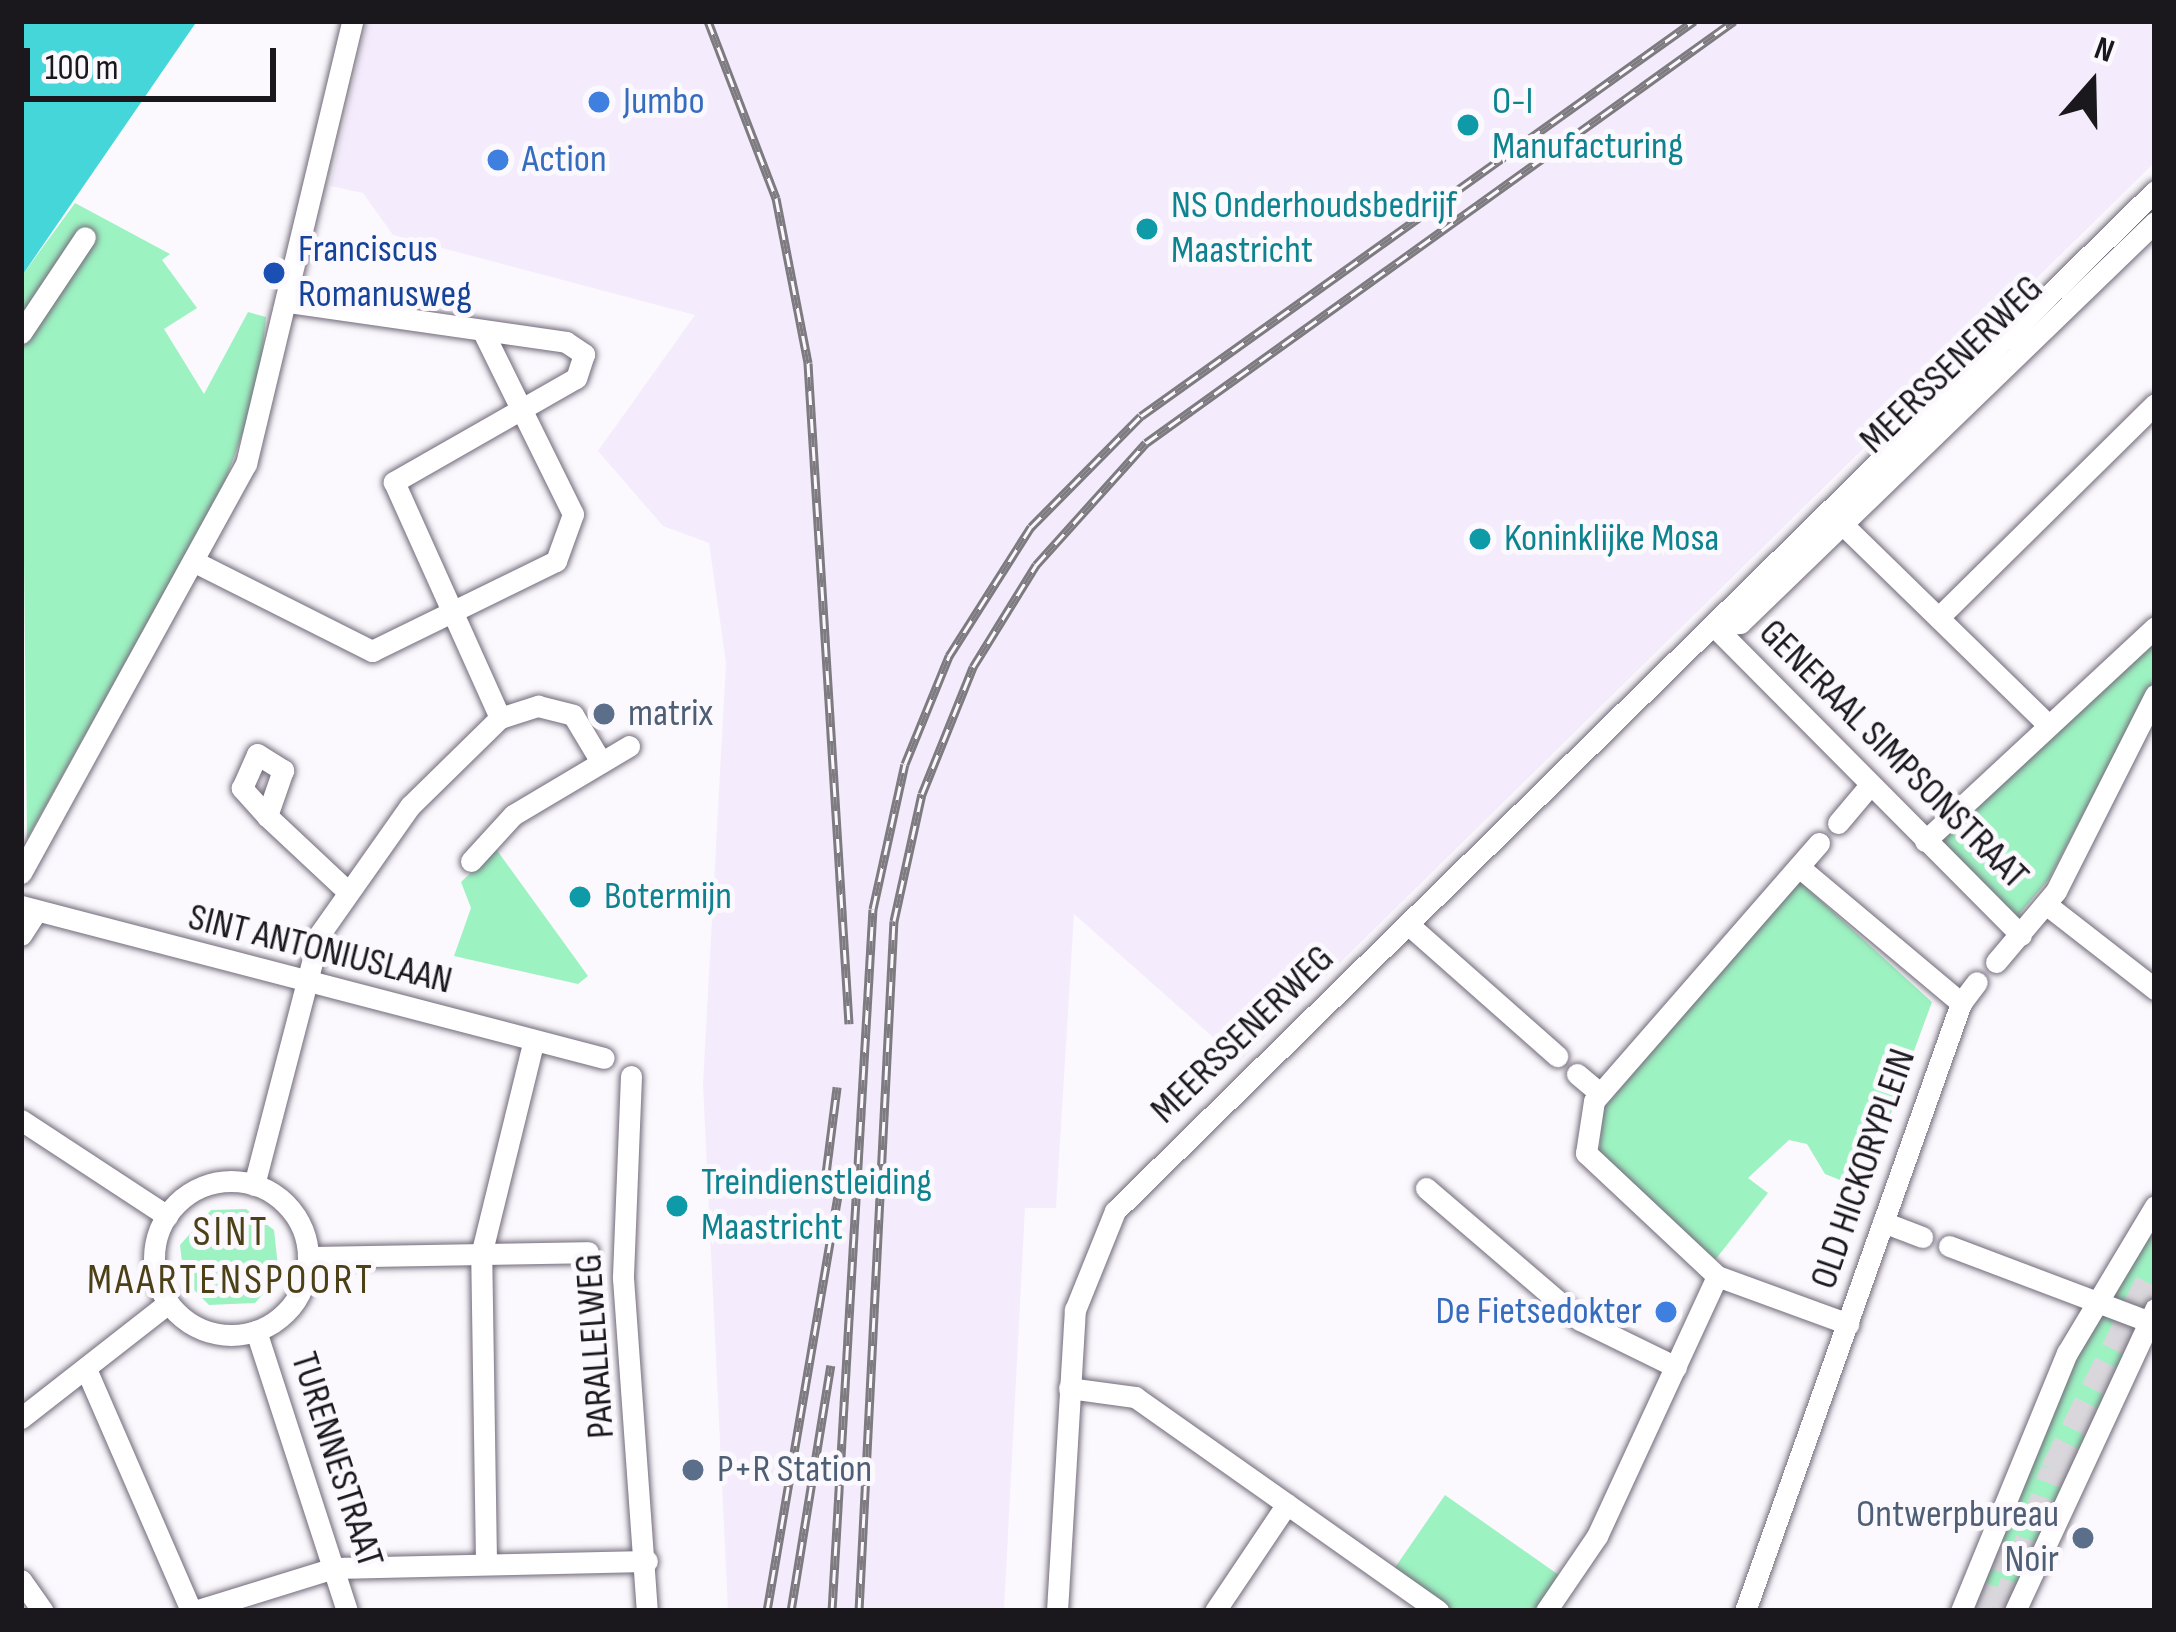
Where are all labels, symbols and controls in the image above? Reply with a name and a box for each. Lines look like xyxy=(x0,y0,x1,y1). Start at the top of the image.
scale bar xyxy=(30,24,282,98)
north arrow xyxy=(2032,24,2152,144)
text: N xyxy=(2089,28,2119,72)
text: 100 m xyxy=(45,47,119,90)
place label: Jumbo xyxy=(623,79,705,125)
place label: O-I Manufacturing xyxy=(1492,80,1683,171)
marker: Jumbo xyxy=(586,89,612,115)
marker: O-I Manufacturing xyxy=(1455,112,1481,138)
place label: Action xyxy=(522,137,607,183)
marker: Action xyxy=(485,147,511,173)
place label: NS Onderhoudsbedrijf Maastricht xyxy=(1171,184,1457,275)
marker: NS Onderhoudsbedrijf Maastricht xyxy=(1134,216,1160,242)
place label: Franciscus Romanusweg xyxy=(298,228,472,319)
marker: Franciscus Romanusweg xyxy=(261,260,287,286)
street label: MEERSSENERWEG xyxy=(1851,266,2053,464)
place label: Koninklijke Mosa xyxy=(1504,516,1719,562)
marker: Koninklijke Mosa xyxy=(1467,526,1493,552)
street label: GENERAAL SIMPSONSTRAAT xyxy=(1748,610,2038,900)
place label: matrix xyxy=(628,691,713,737)
marker: matrix xyxy=(591,701,617,727)
place label: Botermijn xyxy=(604,874,732,920)
marker: Botermijn xyxy=(567,884,593,910)
street label: SINT ANTONIUSLAAN xyxy=(183,895,457,1005)
street label: MEERSSENERWEG xyxy=(1142,936,1344,1134)
street label: OLD HICKORYPLEIN xyxy=(1801,1043,1927,1295)
place label: Treindienstleiding Maastricht xyxy=(701,1161,932,1252)
marker: Treindienstleiding Maastricht xyxy=(664,1193,690,1219)
district label: SINT MAARTENSPOORT xyxy=(87,1208,375,1306)
street label: PARALLELWEG xyxy=(566,1252,626,1440)
place label: De Fietsedokter xyxy=(1436,1289,1642,1335)
marker: De Fietsedokter xyxy=(1653,1299,1679,1325)
street label: TURENNESTRAAT xyxy=(279,1347,393,1573)
place label: P+R Station xyxy=(717,1447,872,1493)
marker: P+R Station xyxy=(680,1457,706,1483)
place label: Ontwerpbureau Noir xyxy=(1856,1493,2059,1584)
marker: Ontwerpbureau Noir xyxy=(2070,1525,2096,1551)

